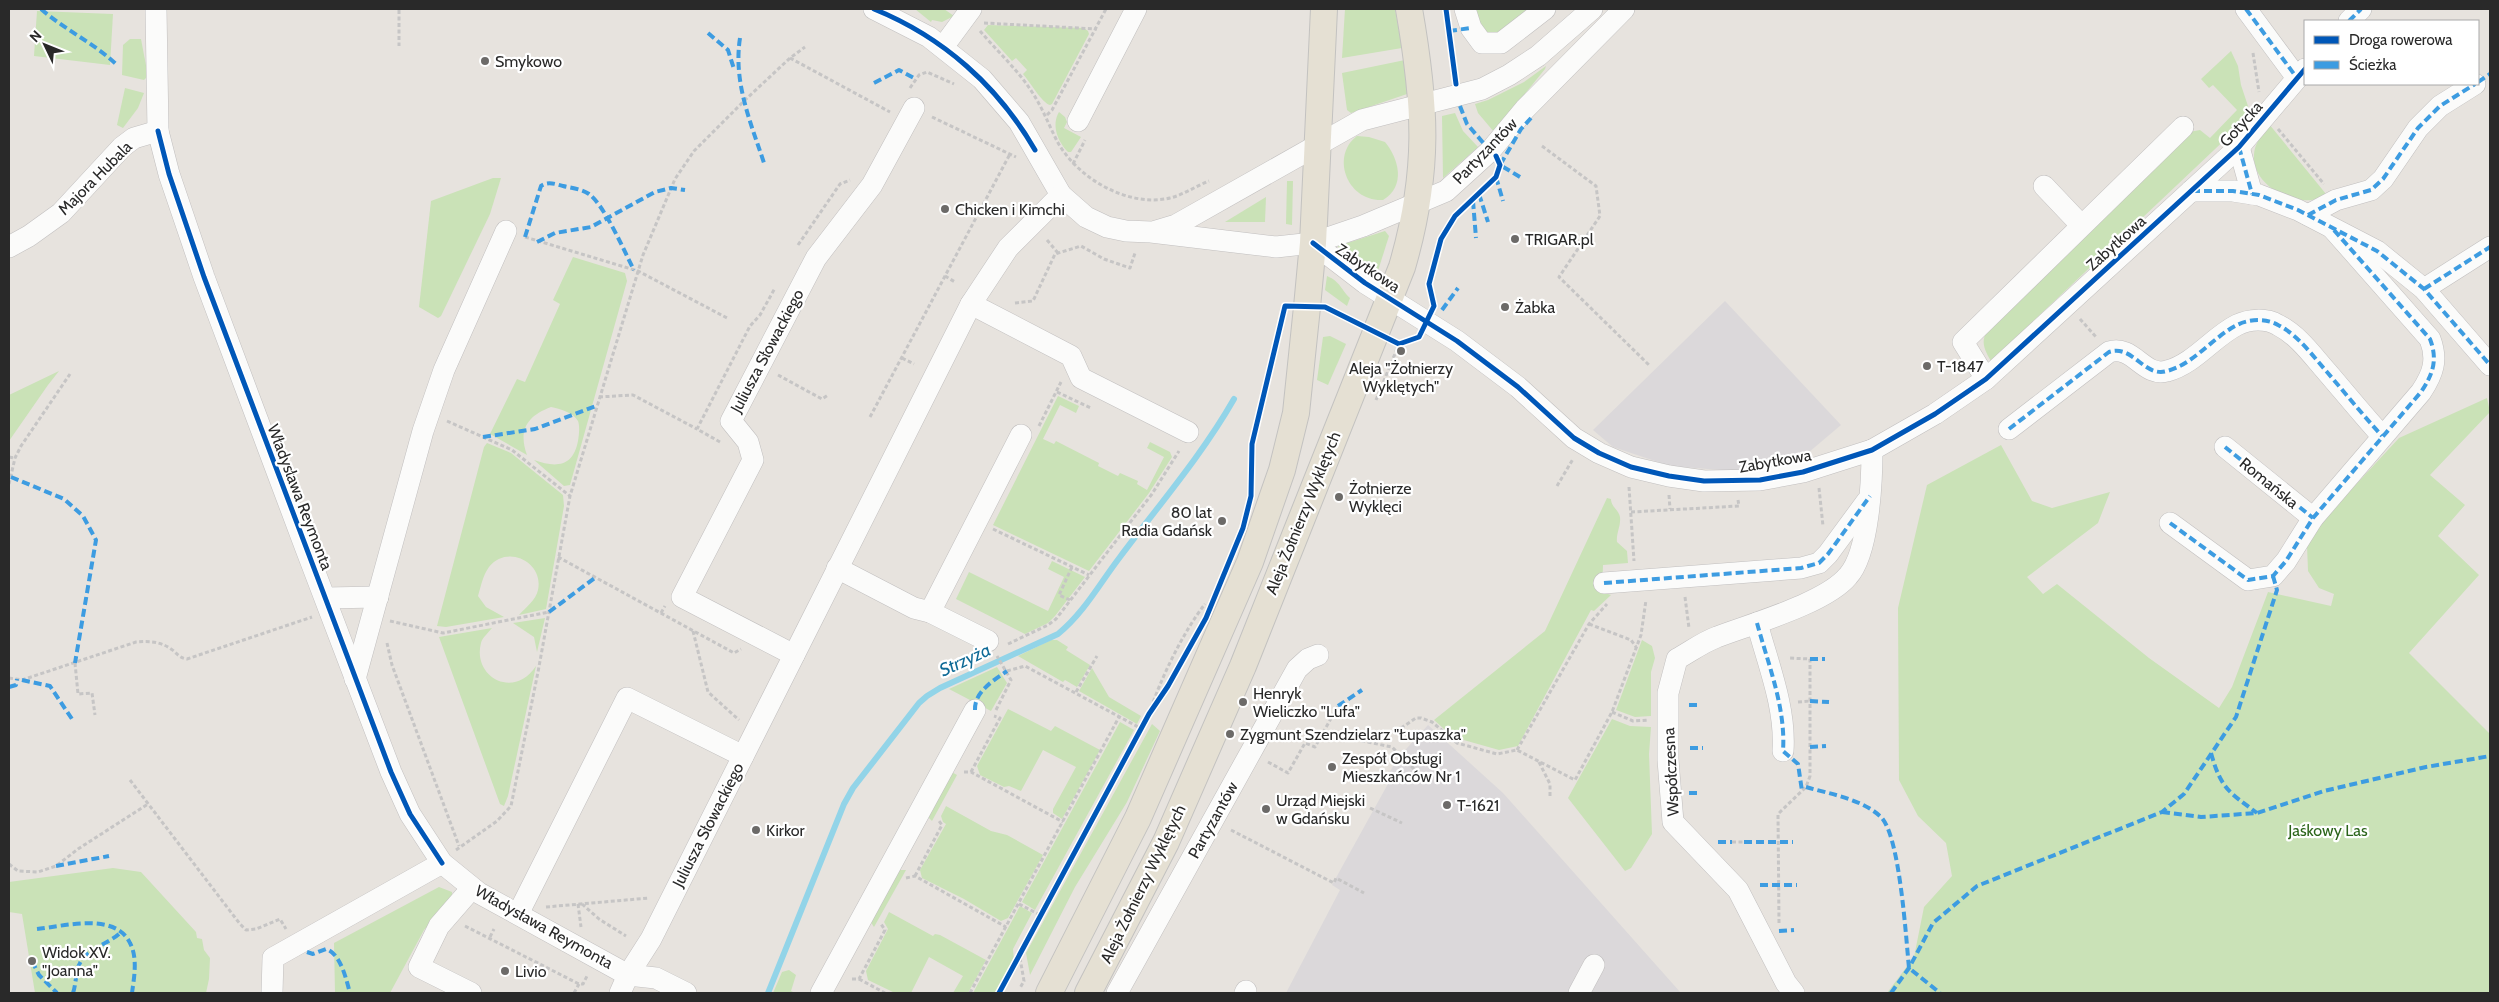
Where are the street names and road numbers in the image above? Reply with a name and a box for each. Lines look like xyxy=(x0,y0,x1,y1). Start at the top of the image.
street label: Gotycka xyxy=(2216,97,2267,151)
street label: Partyzantów xyxy=(1449,114,1522,188)
street label: Majora Hubala xyxy=(54,137,136,219)
street label: Zabytkowa xyxy=(2082,211,2150,275)
street label: Zabytkowa xyxy=(1332,240,1404,297)
street label: Juliusza Słowackiego xyxy=(726,286,808,417)
street label: Władysława Reymonta xyxy=(263,422,337,573)
street label: Aleja Żołnierzy Wyklętych xyxy=(1262,429,1344,597)
street label: Zabytkowa xyxy=(1737,445,1813,477)
street label: Romańska xyxy=(2236,454,2302,513)
street label: Współczesna xyxy=(1659,727,1683,817)
street label: Juliusza Słowackiego xyxy=(668,759,748,891)
street label: Partyzantów xyxy=(1184,778,1242,862)
street label: Aleja Żołnierzy Wyklętych xyxy=(1096,802,1190,966)
street label: Władysława Reymonta xyxy=(472,881,616,973)

